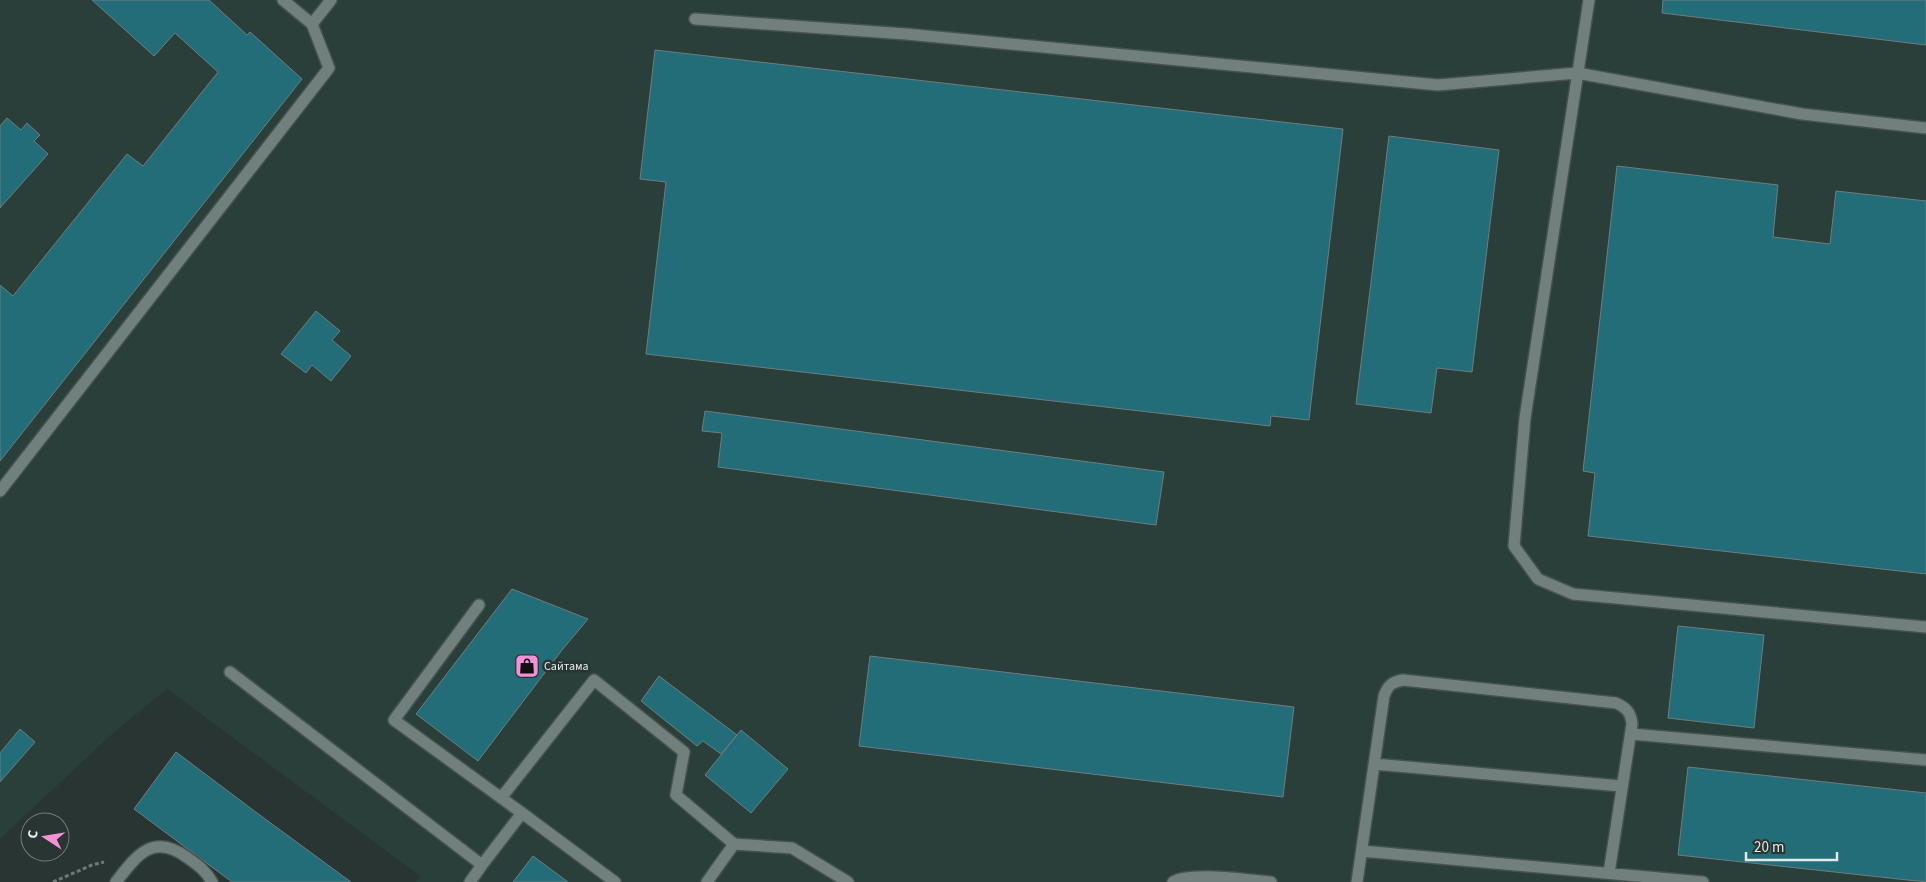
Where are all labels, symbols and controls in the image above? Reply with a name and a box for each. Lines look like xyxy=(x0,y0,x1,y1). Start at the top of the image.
shop icon: Сайтама xyxy=(514,653,540,679)
place label: Сайтама xyxy=(544,658,589,675)
north arrow xyxy=(20,812,70,862)
text: С xyxy=(23,828,44,841)
scale bar xyxy=(1746,830,1837,862)
text: 20 m xyxy=(1754,837,1784,858)

